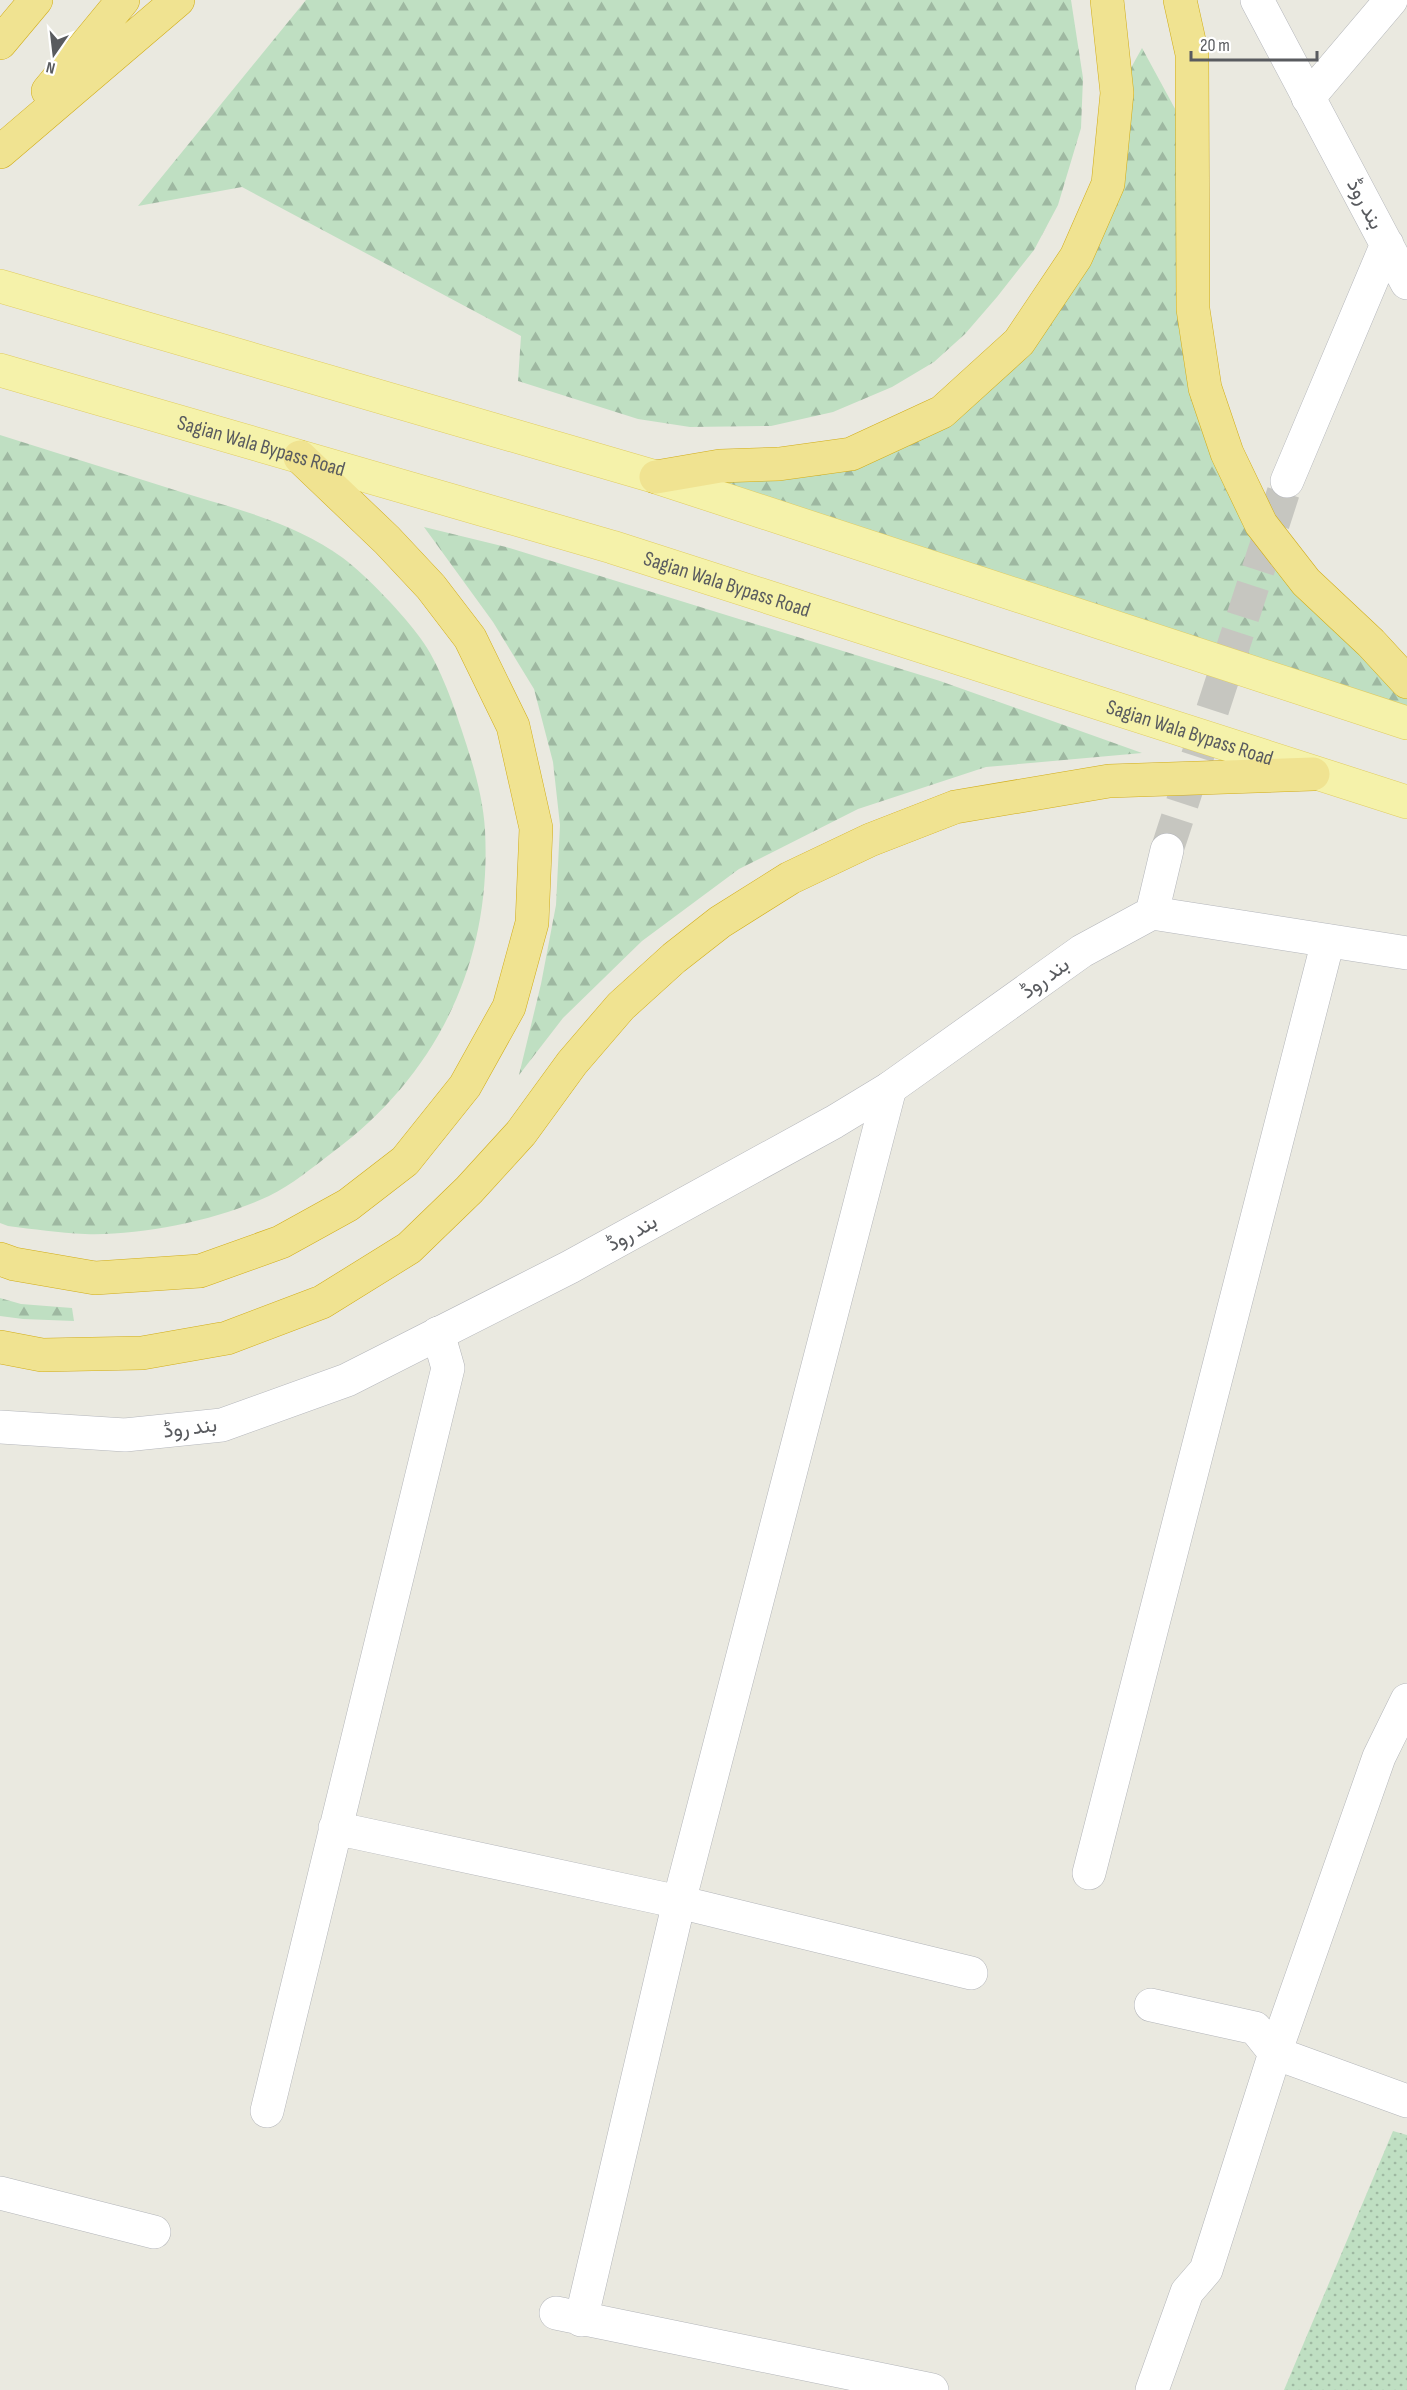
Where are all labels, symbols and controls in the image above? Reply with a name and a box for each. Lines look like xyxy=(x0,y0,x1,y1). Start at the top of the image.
north arrow xyxy=(24,24,84,84)
scale bar xyxy=(1191,24,1317,62)
text: 20 m xyxy=(1200,35,1230,56)
text: N xyxy=(44,57,57,77)
street label: بند روڈ xyxy=(1341,174,1389,234)
street label: Sagian Wala Bypass Road xyxy=(174,409,348,482)
street label: Sagian Wala Bypass Road xyxy=(641,546,814,622)
street label: Sagian Wala Bypass Road xyxy=(1103,694,1276,771)
street label: بند روڈ xyxy=(1016,952,1074,1004)
street label: بند روڈ xyxy=(602,1209,662,1257)
street label: بند روڈ xyxy=(162,1412,218,1444)

